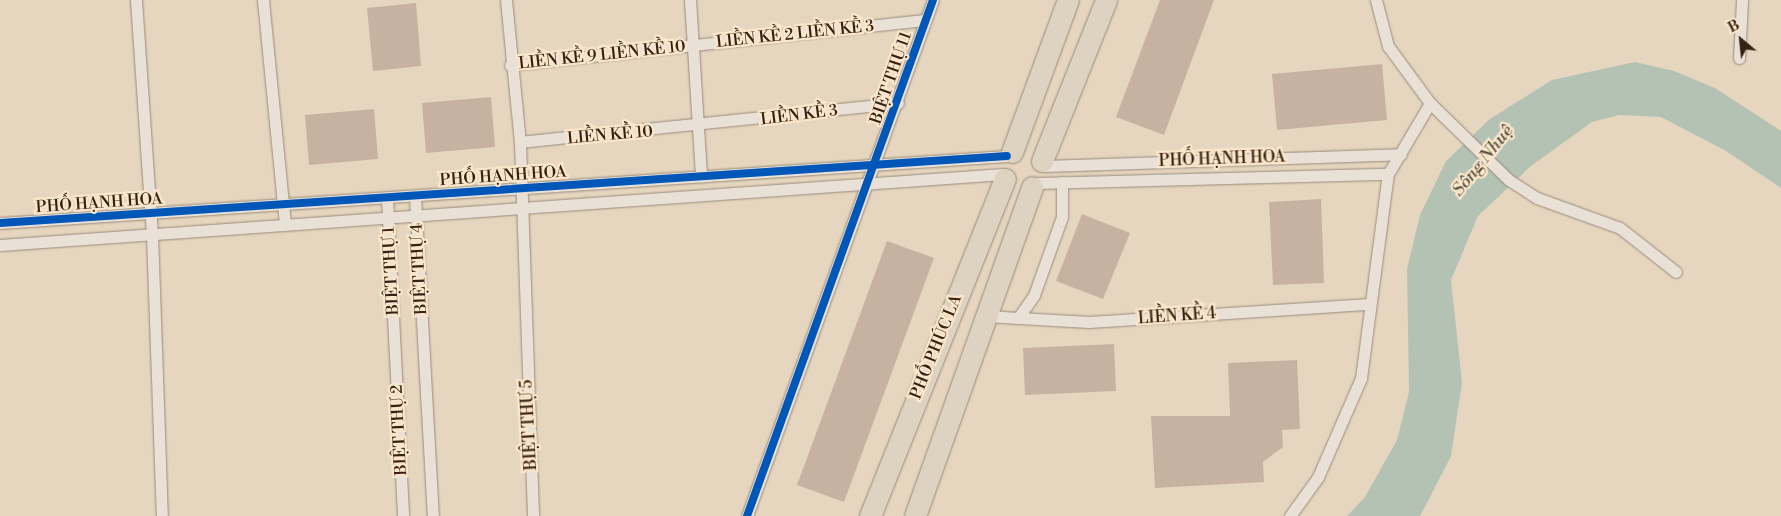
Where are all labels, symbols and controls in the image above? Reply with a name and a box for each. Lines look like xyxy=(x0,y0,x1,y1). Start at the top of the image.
north arrow xyxy=(1716,15,1766,65)
street label: LIỀN KỀ 2 LIỀN KỀ 3 xyxy=(715,16,875,52)
text: B xyxy=(1725,16,1743,37)
street label: BIỆT THỰ 11 xyxy=(866,29,916,127)
street label: LIỀN KỀ 9 LIỀN KỀ 10 xyxy=(518,37,686,73)
street label: LIỀN KỀ 3 xyxy=(759,101,839,129)
water label: Sông Nhuệ xyxy=(1448,121,1518,201)
street label: LIỀN KỀ 10 xyxy=(566,122,654,148)
street label: PHỐ HẠNH HOA xyxy=(1158,147,1286,171)
street label: PHỐ HẠNH HOA xyxy=(439,162,567,190)
street label: PHỐ HẠNH HOA xyxy=(35,189,163,217)
street label: BIỆT THỰ 4 xyxy=(407,223,431,315)
street label: BIỆT THỰ 1 xyxy=(379,226,403,316)
street label: PHỐ PHÚC LA xyxy=(906,292,966,402)
street label: LIỀN KỀ 4 xyxy=(1137,304,1217,328)
street label: BIỆT THỰ 5 xyxy=(517,379,541,471)
street label: BIỆT THỰ 2 xyxy=(387,384,411,476)

